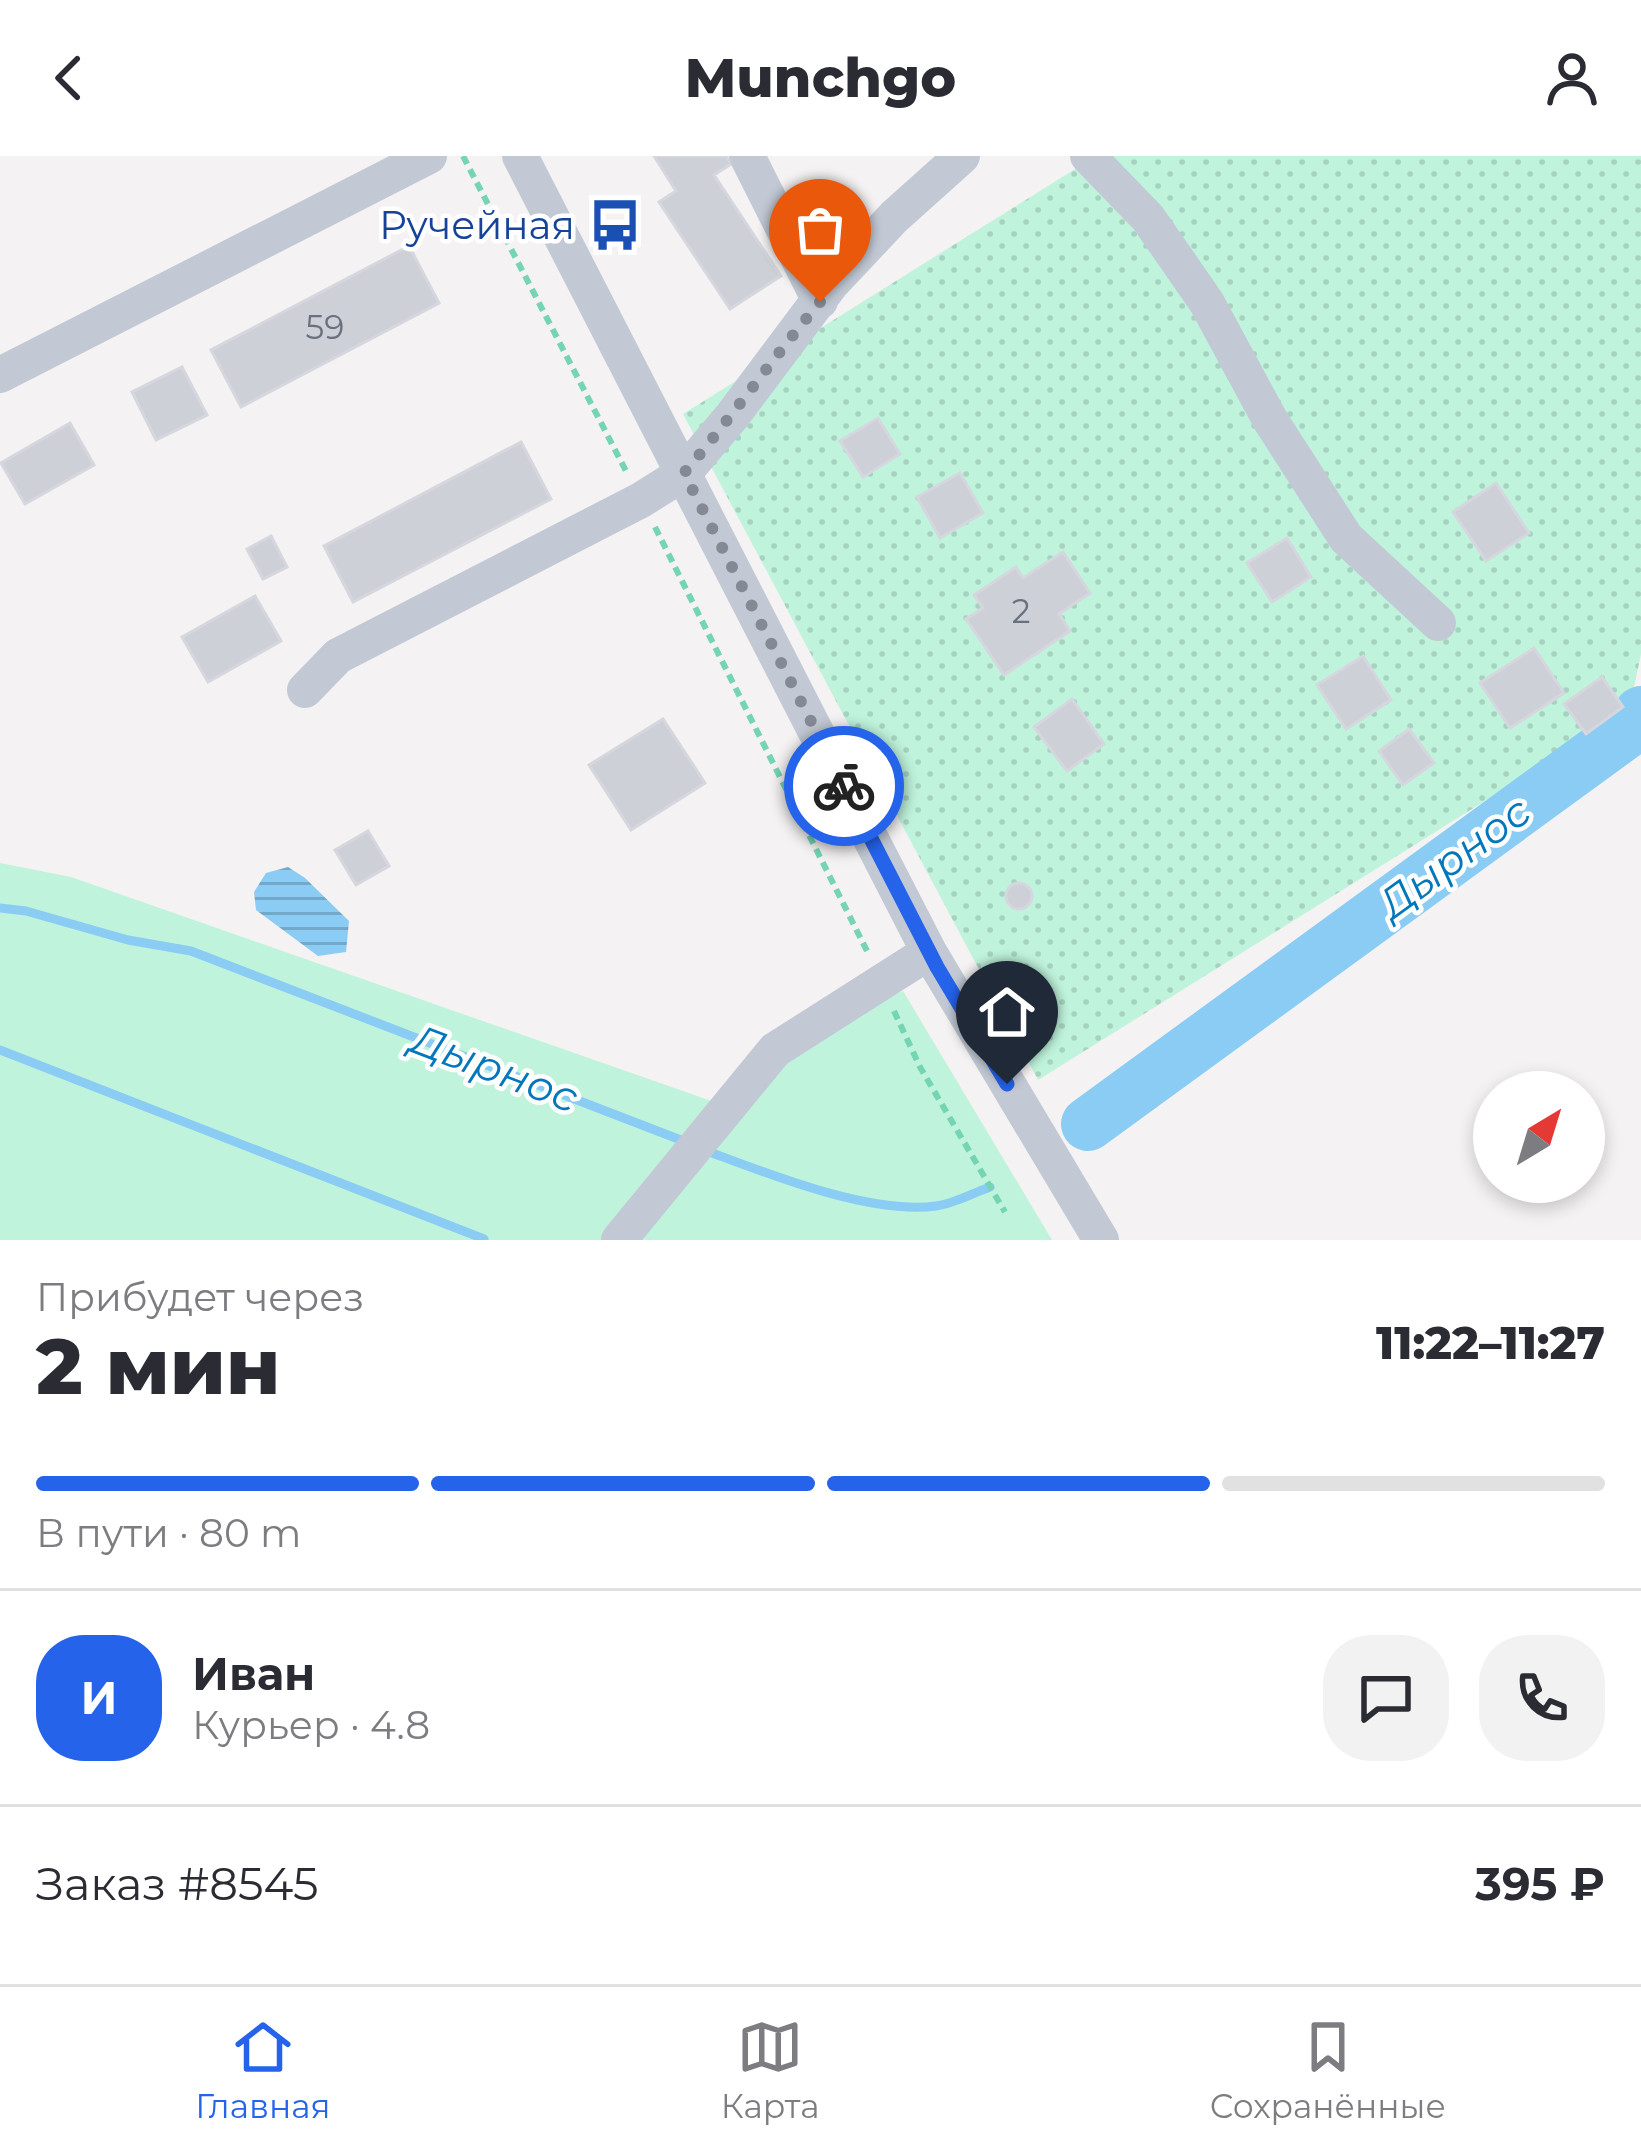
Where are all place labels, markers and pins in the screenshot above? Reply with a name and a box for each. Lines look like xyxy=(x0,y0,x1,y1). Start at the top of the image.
pin xyxy=(769,179,871,302)
bus stop icon: Ручейная xyxy=(586,196,644,254)
place label: Ручейная xyxy=(379,201,575,249)
pin xyxy=(956,961,1058,1084)

